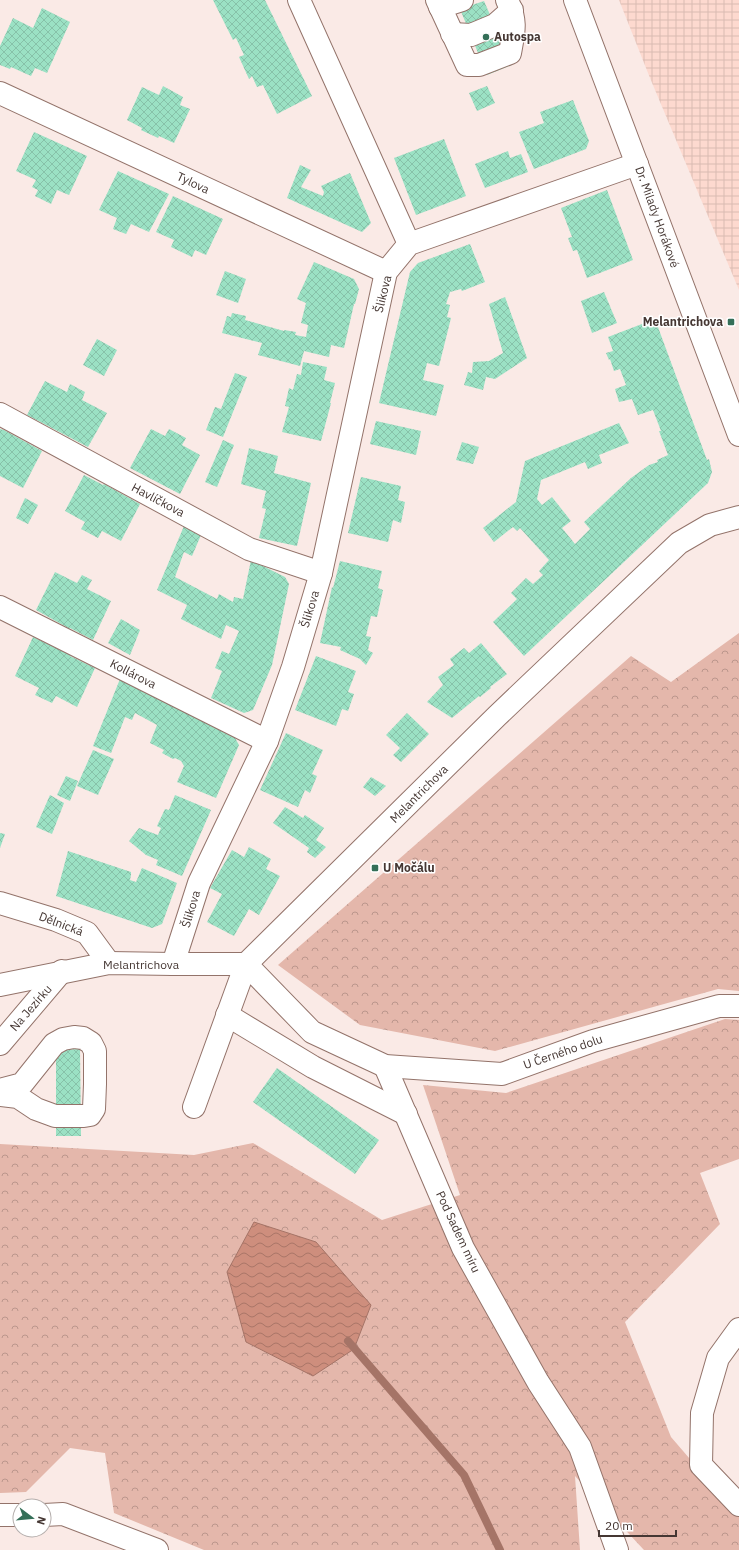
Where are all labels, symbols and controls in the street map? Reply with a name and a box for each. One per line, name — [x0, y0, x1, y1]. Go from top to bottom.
place label: Autospa — [494, 29, 541, 44]
marker: Autospa — [481, 32, 491, 42]
street label: Dr. Milady Horákové — [632, 164, 683, 270]
street label: Tylova — [174, 168, 213, 197]
street label: Šlikova — [371, 273, 395, 314]
place label: Melantrichova — [643, 314, 723, 329]
marker: Melantrichova — [726, 317, 736, 327]
street label: Havlíčkova — [129, 479, 188, 520]
street label: Šlikova — [297, 588, 322, 629]
street label: Kollárova — [108, 656, 159, 692]
street label: Melantrichova — [386, 761, 451, 826]
place label: U Močálu — [383, 860, 435, 875]
marker: U Močálu — [370, 863, 380, 873]
street label: Šlikova — [178, 888, 203, 929]
street label: Dělnická — [37, 908, 86, 939]
street label: Melantrichova — [103, 957, 180, 972]
street label: Na Jezírku — [6, 981, 55, 1034]
street label: U Černého dolu — [521, 1031, 604, 1072]
street label: Pod Sadem míru — [433, 1189, 484, 1275]
north arrow — [12, 1498, 52, 1538]
scale bar — [599, 1512, 676, 1538]
text: N — [34, 1515, 49, 1527]
text: 20 m — [605, 1518, 633, 1533]

